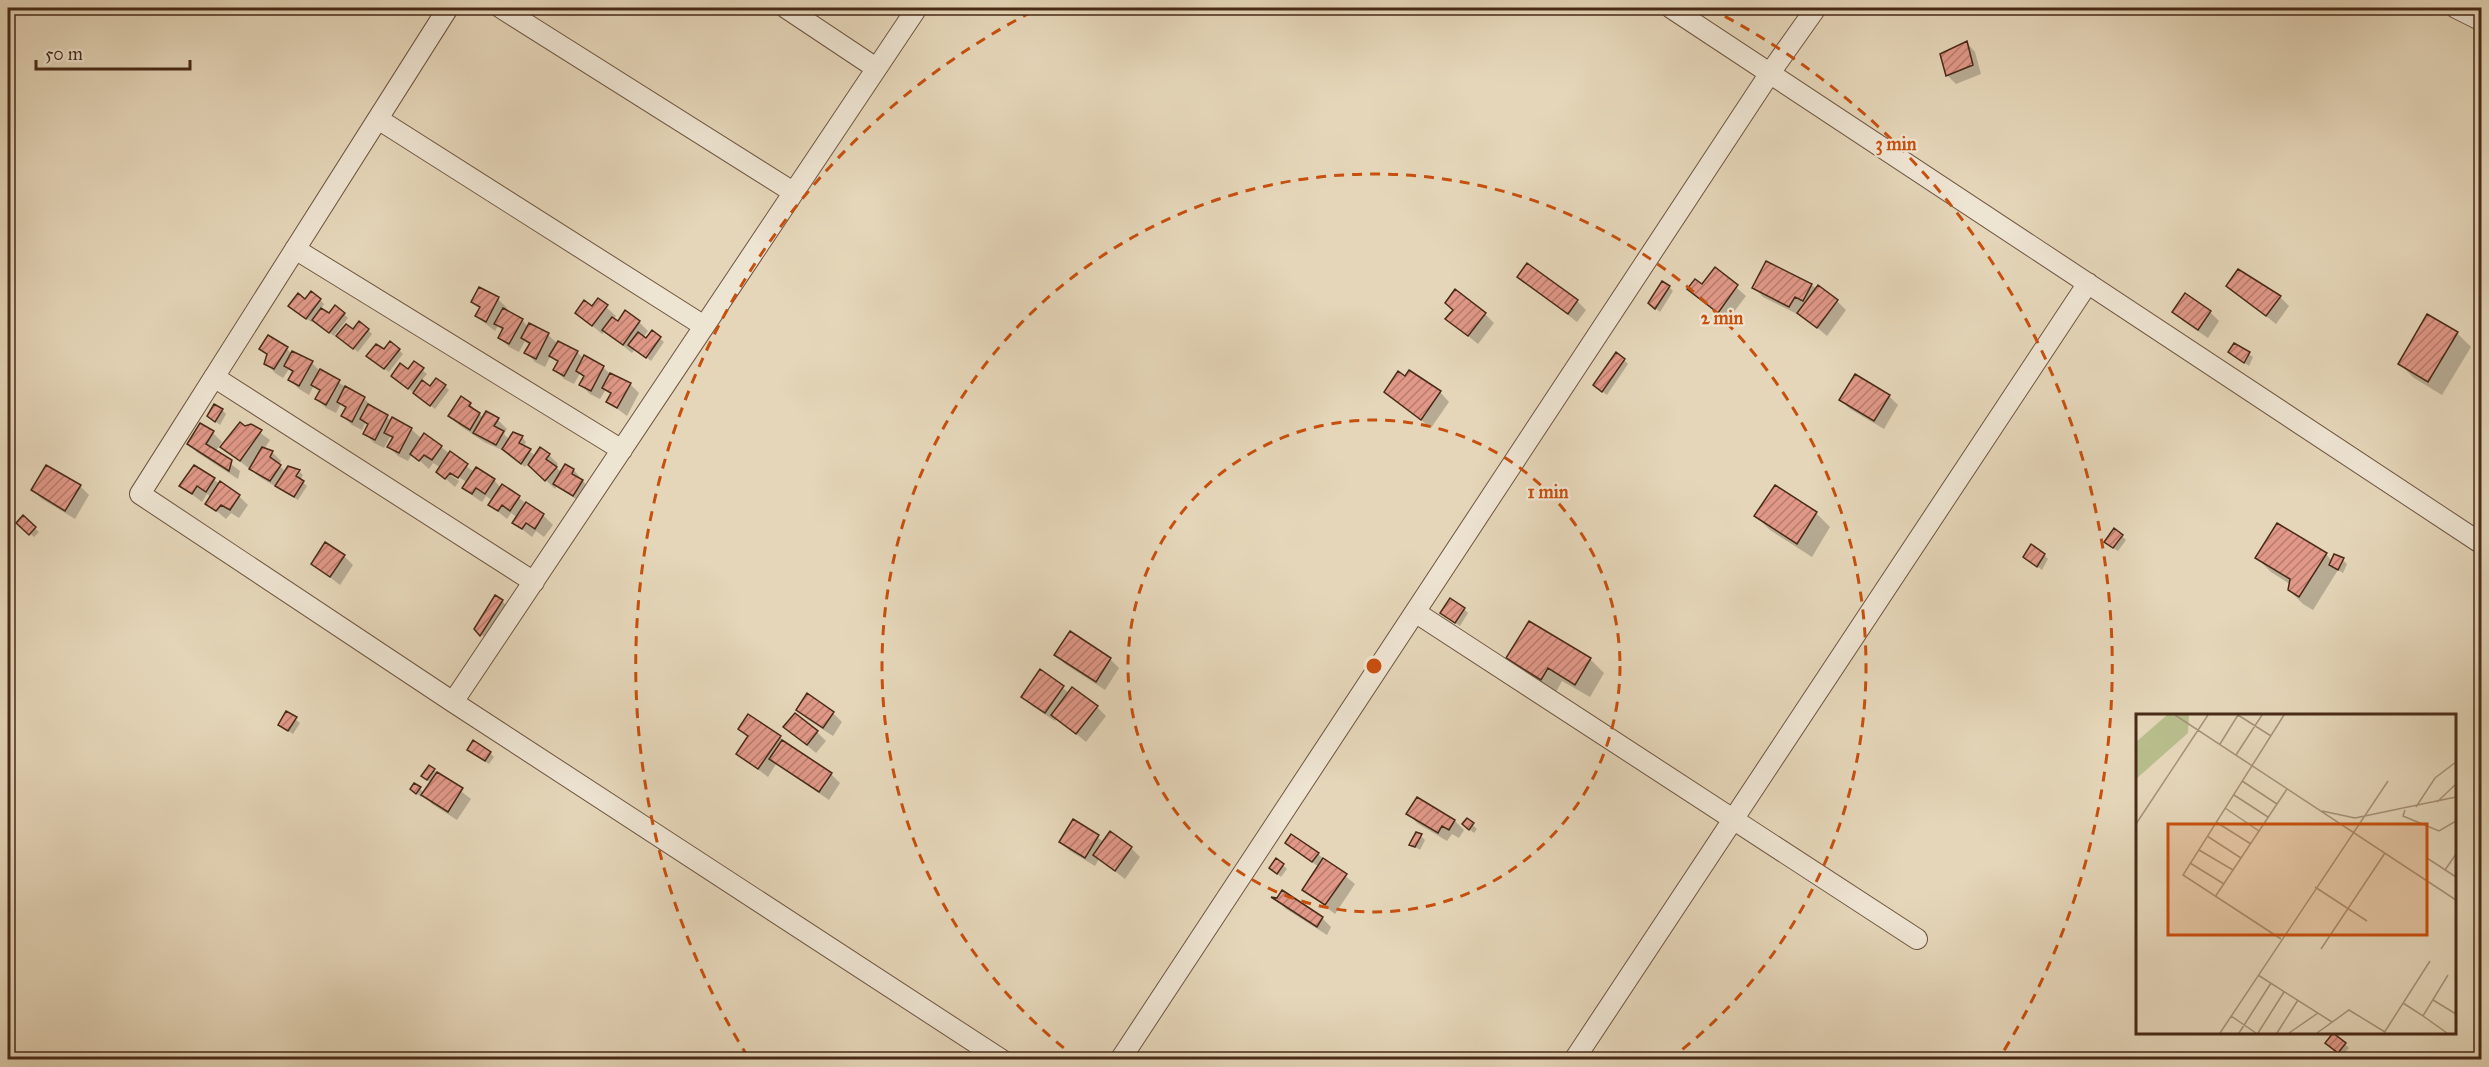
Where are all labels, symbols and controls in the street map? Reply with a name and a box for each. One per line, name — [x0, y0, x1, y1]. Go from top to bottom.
scale bar — [36, 33, 190, 71]
text: 50 m — [45, 43, 83, 65]
text: 3 min — [1876, 133, 1917, 156]
text: 2 min — [1701, 307, 1744, 329]
text: 1 min — [1528, 481, 1569, 503]
centre of rings — [1364, 656, 1384, 676]
inset map — [2136, 714, 2456, 1034]

